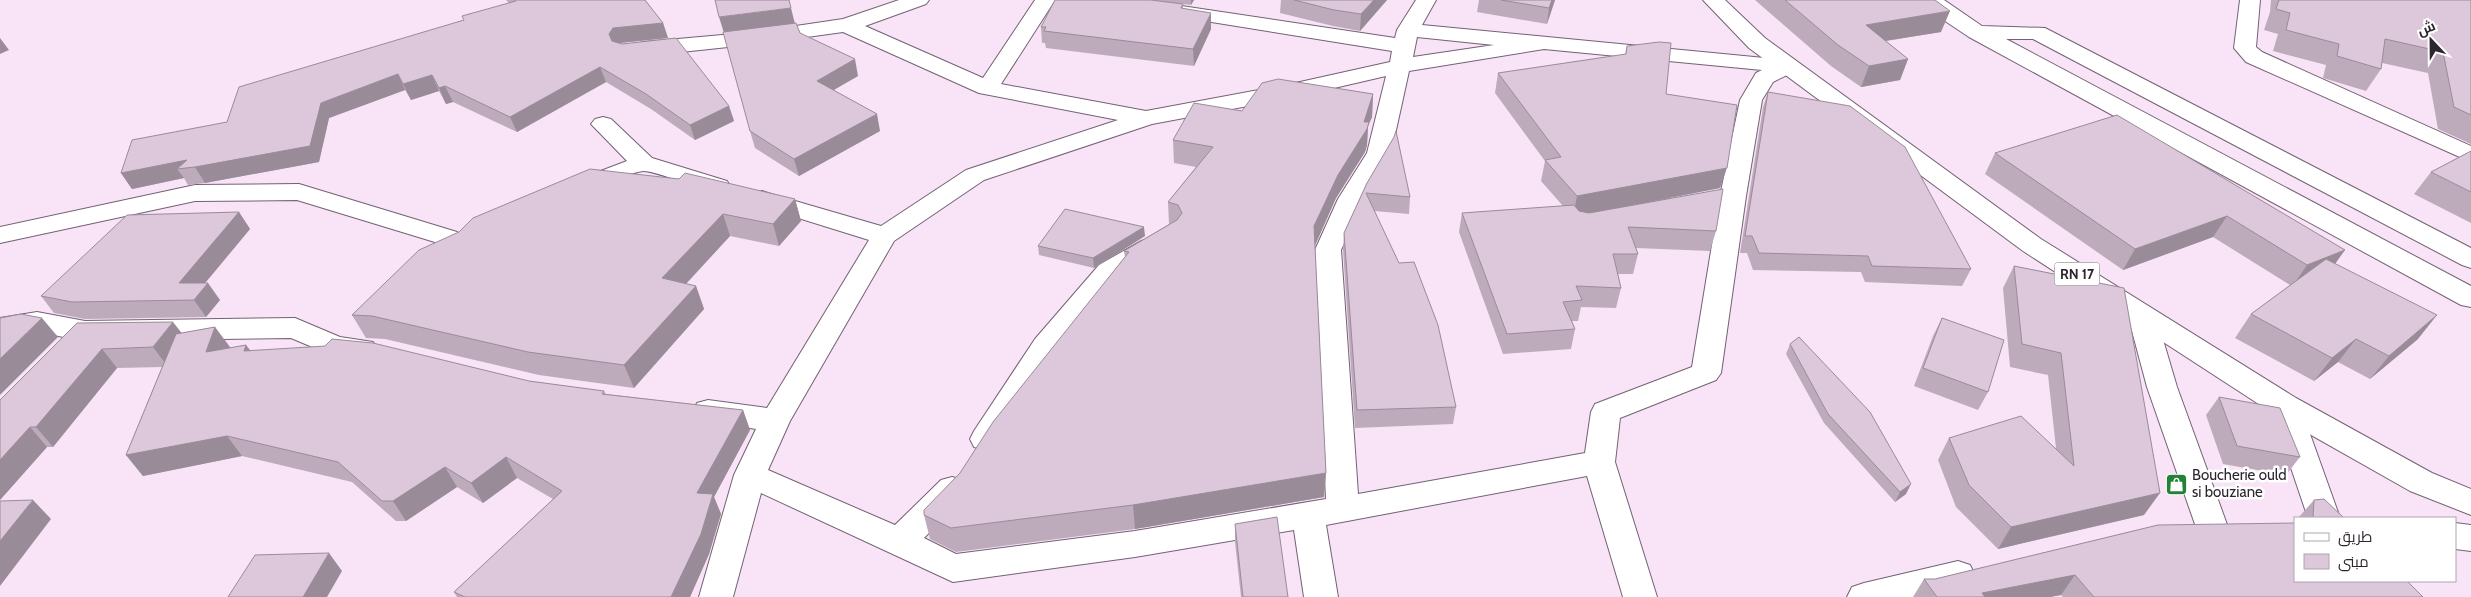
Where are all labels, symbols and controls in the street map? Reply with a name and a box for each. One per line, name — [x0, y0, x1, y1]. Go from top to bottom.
north arrow — [2406, 15, 2456, 65]
text: ش — [2414, 16, 2438, 40]
road number: RN 17 — [2054, 262, 2100, 286]
place label: Boucherie ould si bouziane — [2192, 466, 2287, 501]
shop icon: Boucherie ould si bouziane — [2164, 472, 2188, 496]
legend — [2294, 517, 2456, 582]
text: طريق — [2338, 528, 2372, 547]
text: مبنى — [2338, 553, 2369, 572]

